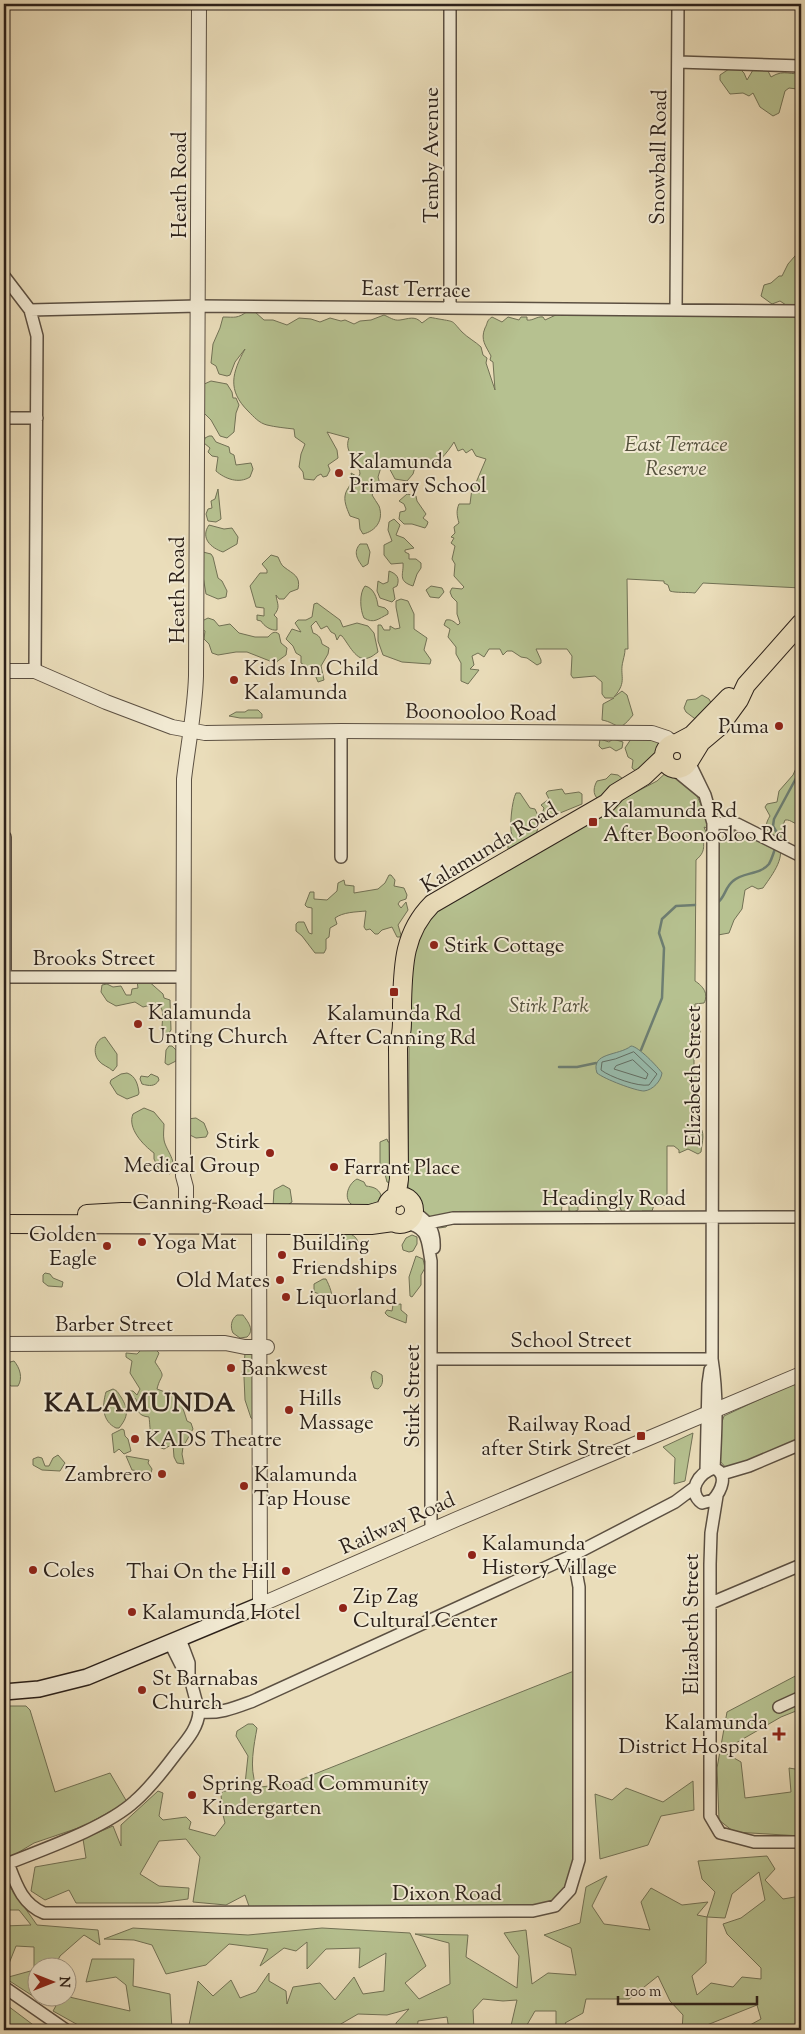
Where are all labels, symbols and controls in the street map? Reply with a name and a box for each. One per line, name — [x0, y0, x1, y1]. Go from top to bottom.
street label: Temby Avenue — [418, 87, 448, 223]
street label: Snowball Road — [644, 89, 676, 225]
street label: Heath Road — [166, 131, 196, 239]
street label: East Terrace — [361, 275, 471, 307]
park label: East Terrace Reserve — [624, 431, 728, 485]
place label: Kalamunda Primary School — [349, 448, 487, 502]
marker: Kalamunda Primary School — [333, 467, 345, 479]
street label: Heath Road — [164, 536, 194, 644]
place label: Kids Inn Child Kalamunda — [244, 655, 379, 709]
marker: Kids Inn Child Kalamunda — [228, 674, 240, 686]
street label: Boonooloo Road — [405, 698, 557, 730]
place label: Puma — [718, 713, 769, 743]
marker: Puma — [773, 720, 785, 732]
street label: Kalamunda Road — [416, 796, 564, 902]
place label: Kalamunda Rd After Boonooloo Rd — [603, 797, 787, 851]
marker: Kalamunda Rd After Boonooloo Rd — [587, 816, 599, 828]
place label: Stirk Cottage — [444, 932, 565, 962]
marker: Stirk Cottage — [428, 939, 440, 951]
street label: Brooks Street — [33, 945, 155, 975]
marker: Kalamunda Rd After Canning Rd — [388, 986, 400, 998]
park label: Stirk Park — [509, 992, 589, 1022]
place label: Kalamunda Unting Church — [148, 999, 288, 1053]
place label: Kalamunda Rd After Canning Rd — [312, 1000, 476, 1054]
street label: Elizabeth Street — [680, 1005, 710, 1147]
marker: Kalamunda Unting Church — [132, 1018, 144, 1030]
place label: Stirk Medical Group — [124, 1128, 261, 1182]
marker: Stirk Medical Group — [264, 1147, 276, 1159]
place label: Farrant Place — [344, 1154, 460, 1184]
marker: Farrant Place — [328, 1161, 340, 1173]
street label: Headingly Road — [542, 1185, 686, 1215]
street label: Canning Road — [132, 1189, 264, 1219]
place label: Golden Eagle — [29, 1221, 97, 1275]
place label: Yoga Mat — [152, 1229, 237, 1259]
place label: Building Friendships — [292, 1230, 397, 1284]
marker: Yoga Mat — [136, 1236, 148, 1248]
marker: Golden Eagle — [101, 1240, 113, 1252]
marker: Building Friendships — [276, 1249, 288, 1261]
place label: Old Mates — [176, 1267, 270, 1297]
marker: Old Mates — [274, 1274, 286, 1286]
place label: Liquorland — [296, 1284, 397, 1314]
marker: Liquorland — [280, 1291, 292, 1303]
street label: Barber Street — [55, 1311, 173, 1341]
street label: School Street — [510, 1327, 632, 1357]
street label: Stirk Street — [399, 1344, 429, 1448]
place label: Bankwest — [241, 1355, 328, 1385]
marker: Bankwest — [225, 1362, 237, 1374]
place label: Hills Massage — [299, 1385, 374, 1439]
district label: KALAMUNDA — [44, 1386, 236, 1423]
marker: Hills Massage — [283, 1404, 295, 1416]
place label: Railway Road after Stirk Street — [481, 1411, 631, 1465]
place label: KADS Theatre — [145, 1426, 282, 1456]
marker: Railway Road after Stirk Street — [635, 1430, 647, 1442]
marker: KADS Theatre — [129, 1433, 141, 1445]
place label: Zambrero — [65, 1461, 152, 1491]
place label: Kalamunda Tap House — [254, 1461, 358, 1515]
marker: Zambrero — [156, 1468, 168, 1480]
marker: Kalamunda Tap House — [238, 1480, 250, 1492]
street label: Railway Road — [335, 1486, 460, 1564]
place label: Kalamunda History Village — [482, 1530, 617, 1584]
marker: Kalamunda History Village — [466, 1549, 478, 1561]
street label: Elizabeth Street — [678, 1553, 708, 1695]
place label: Coles — [43, 1557, 94, 1587]
place label: Thai On the Hill — [126, 1558, 276, 1588]
marker: Coles — [27, 1564, 39, 1576]
marker: Thai On the Hill — [280, 1565, 292, 1577]
place label: Zip Zag Cultural Center — [353, 1583, 498, 1637]
place label: Kalamunda Hotel — [142, 1599, 301, 1629]
marker: Zip Zag Cultural Center — [337, 1602, 349, 1614]
marker: Kalamunda Hotel — [126, 1606, 138, 1618]
place label: St Barnabas Church — [152, 1665, 258, 1719]
marker: St Barnabas Church — [136, 1684, 148, 1696]
place label: Kalamunda District Hospital — [619, 1709, 768, 1763]
marker: Kalamunda District Hospital — [772, 1727, 786, 1741]
place label: Spring Road Community Kindergarten — [202, 1770, 430, 1824]
marker: Spring Road Community Kindergarten — [186, 1789, 198, 1801]
street label: Dixon Road — [392, 1880, 502, 1910]
north arrow — [28, 1956, 78, 2006]
scale bar — [618, 1974, 756, 2006]
text: N — [53, 1976, 73, 1988]
text: 100 m — [625, 1982, 662, 2003]

